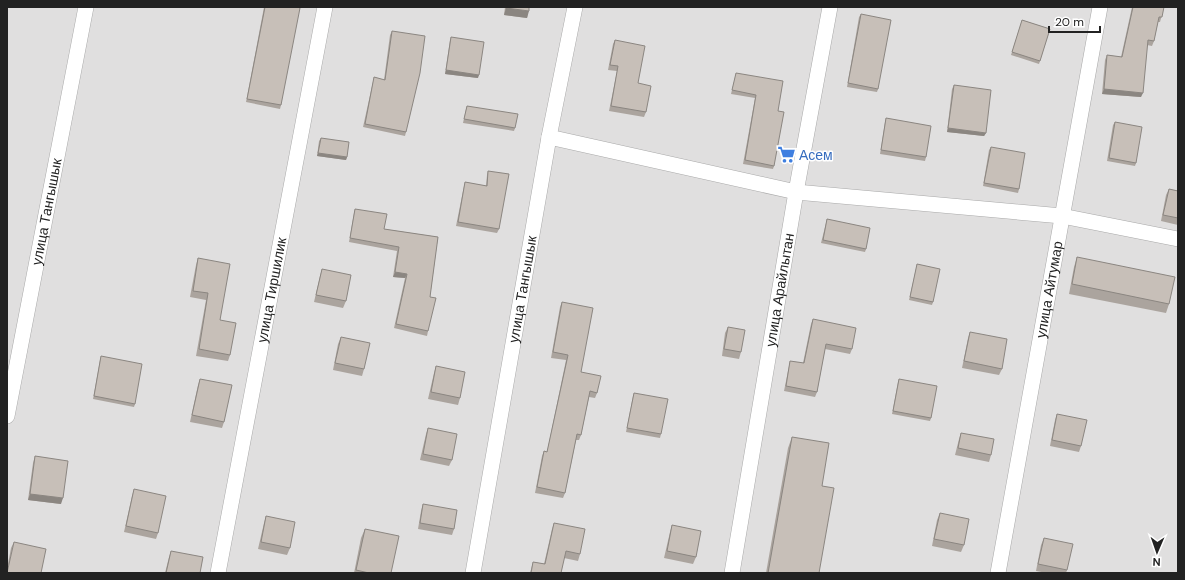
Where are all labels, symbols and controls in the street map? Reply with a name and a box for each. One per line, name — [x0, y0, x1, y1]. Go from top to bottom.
scale bar — [1049, 8, 1100, 34]
text: 20 m — [1055, 14, 1084, 30]
supermarket icon: Асем — [776, 145, 796, 165]
place label: Асем — [799, 146, 833, 164]
street label: улица Тангышык — [27, 156, 66, 267]
street label: улица Арайлытан — [761, 232, 798, 348]
street label: улица Тангышык — [504, 234, 541, 344]
street label: улица Тиршилик — [253, 235, 290, 344]
street label: улица Айтумар — [1032, 240, 1067, 339]
north arrow — [1137, 532, 1177, 572]
text: N — [1152, 555, 1161, 569]

